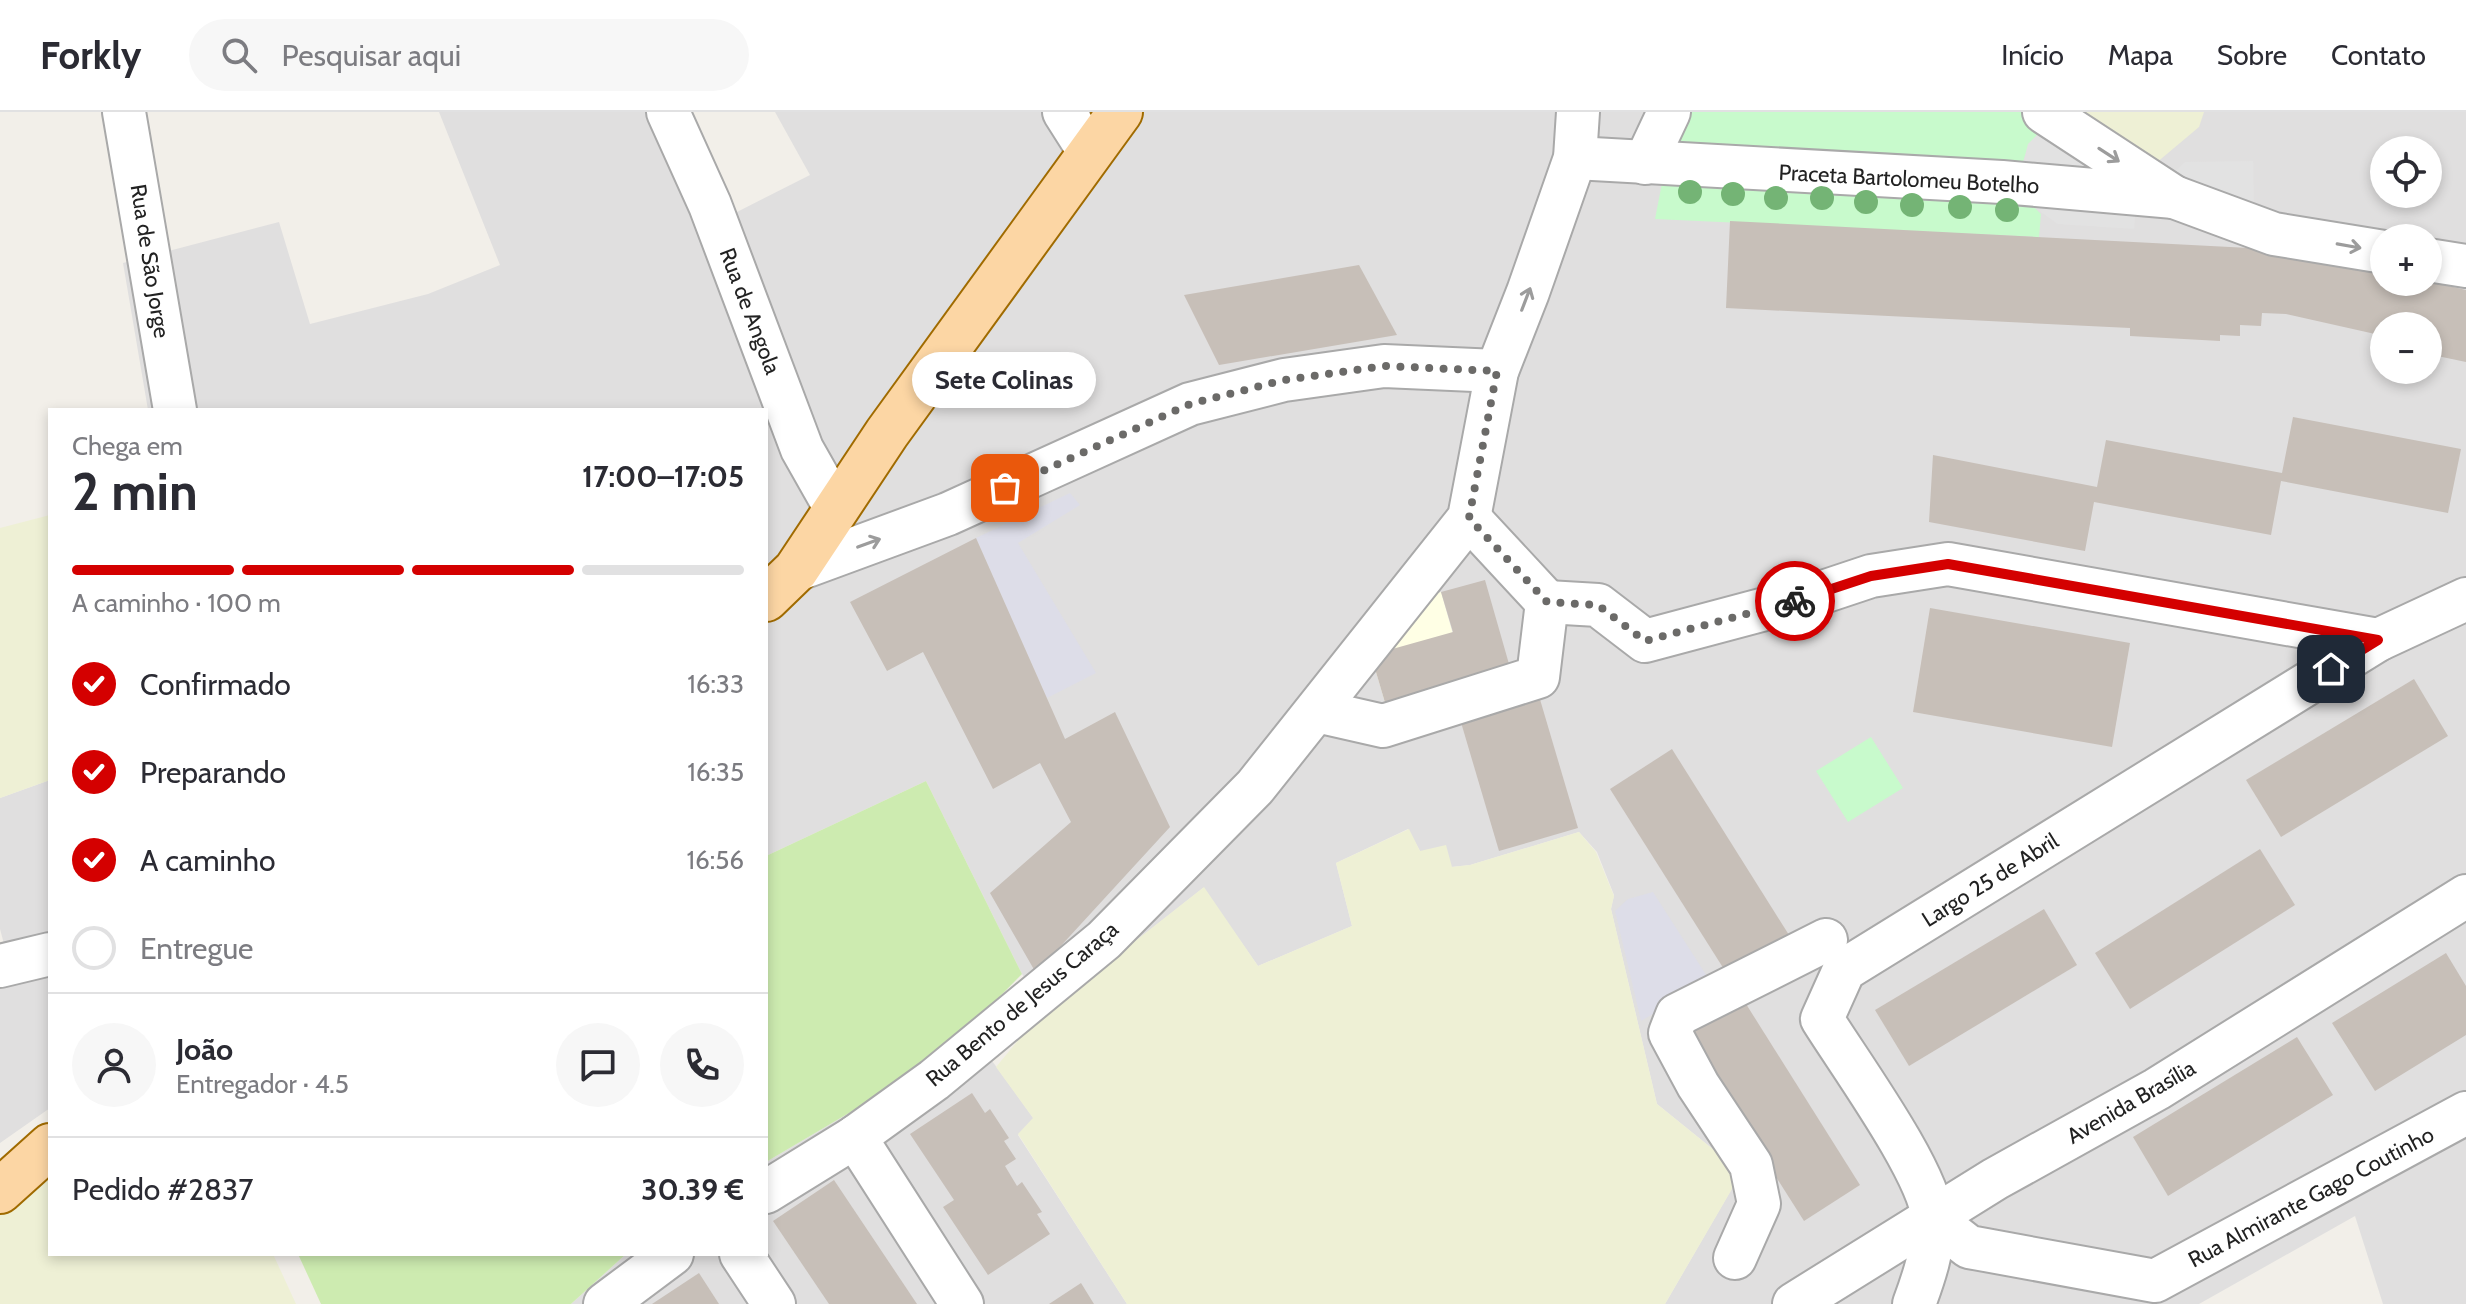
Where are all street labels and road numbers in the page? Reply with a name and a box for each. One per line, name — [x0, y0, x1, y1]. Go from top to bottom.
street label: Praceta Bartolomeu Botelho — [1778, 159, 2040, 199]
street label: Rua de São Jorge — [125, 182, 175, 340]
street label: Rua de Angola — [714, 244, 787, 378]
street label: Largo 25 de Abril — [1917, 827, 2064, 933]
street label: Rua Bento de Jesus Caraça — [920, 915, 1124, 1092]
street label: Avenida Brasília — [2062, 1054, 2200, 1150]
street label: Rua Almirante Gago Coutinho — [2184, 1121, 2438, 1273]

